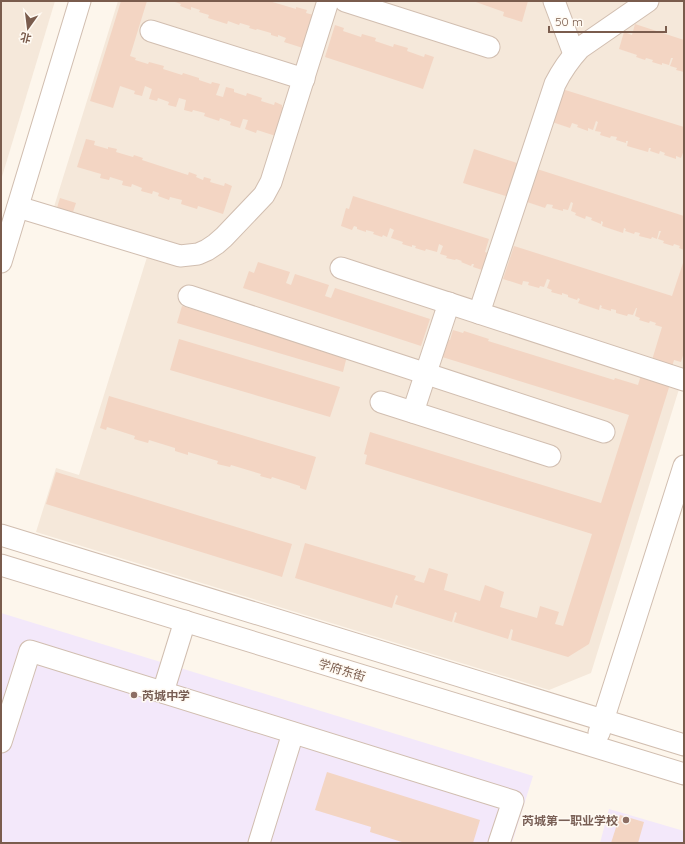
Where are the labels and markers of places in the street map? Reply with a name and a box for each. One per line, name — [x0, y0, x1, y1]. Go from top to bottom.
place label: 芮城中学 — [142, 688, 190, 703]
marker: 芮城中学 — [129, 690, 139, 700]
place label: 芮城第一职业学校 — [522, 813, 618, 828]
marker: 芮城第一职业学校 — [621, 815, 631, 825]

